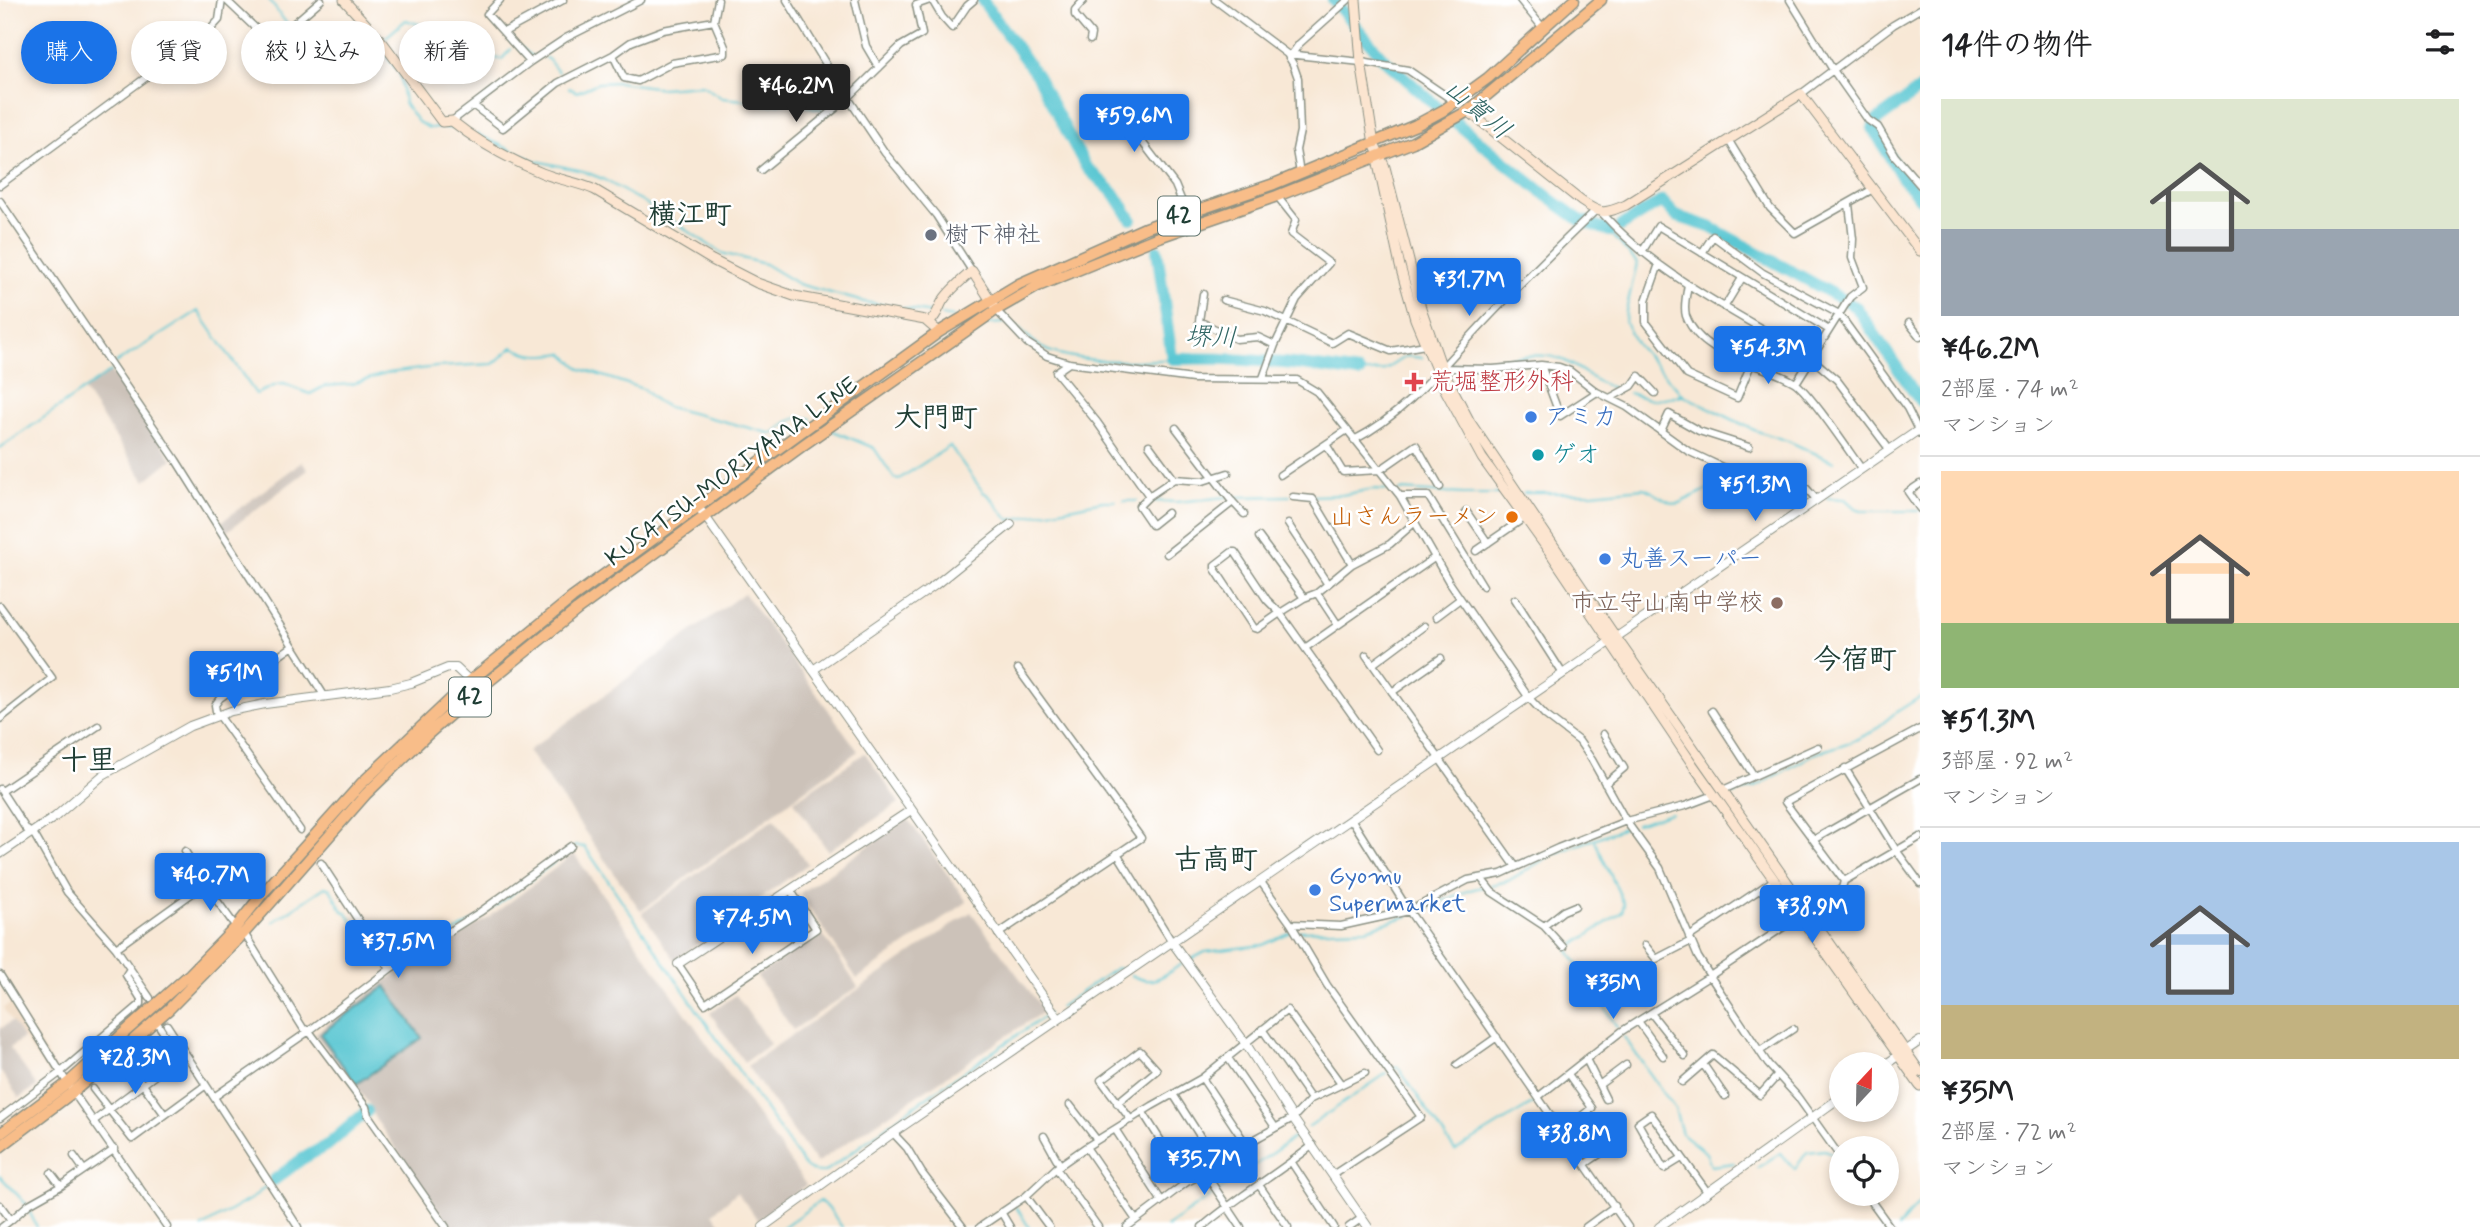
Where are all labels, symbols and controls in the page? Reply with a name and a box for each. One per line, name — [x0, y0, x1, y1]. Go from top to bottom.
chip: 購入 — [21, 21, 117, 84]
chip: 賃貸 — [131, 21, 227, 84]
chip: 絞り込み — [241, 21, 385, 84]
chip: 新着 — [399, 21, 495, 84]
icon: filters — [2421, 23, 2459, 61]
text: 14件の物件 — [1941, 26, 2093, 65]
pin: ¥46.2M — [739, 64, 853, 124]
text: ¥46.2M — [758, 72, 834, 102]
water label: 山賀川 — [1436, 72, 1518, 148]
pin: ¥59.6M — [1077, 94, 1191, 154]
text: ¥59.6M — [1095, 102, 1173, 132]
icon: home — [2137, 144, 2263, 270]
road number: 42 — [1158, 196, 1200, 236]
district label: 横江町 — [648, 197, 732, 234]
place label: 樹下神社 — [945, 220, 1041, 251]
marker: 樹下神社 — [923, 227, 939, 243]
pin: ¥31.7M — [1412, 258, 1526, 318]
text: ¥31.7M — [1433, 266, 1505, 296]
water label: 堺川 — [1184, 320, 1238, 356]
pin: ¥54.3M — [1711, 326, 1825, 386]
text: ¥46.2M — [1941, 330, 2040, 369]
text: ¥54.3M — [1730, 334, 1806, 364]
place label: 荒堀整形外科 — [1430, 367, 1574, 398]
street label: KUSATSU-MORIYAMA LINE — [600, 370, 865, 574]
marker: 荒堀整形外科 — [1404, 372, 1424, 392]
text: 2部屋 · 74 m² — [1941, 375, 2079, 405]
district label: 大門町 — [894, 400, 978, 437]
place label: アミカ — [1545, 402, 1617, 433]
marker: アミカ — [1523, 409, 1539, 425]
text: マンション — [1941, 411, 2055, 441]
place label: ゲオ — [1552, 440, 1600, 471]
marker: ゲオ — [1530, 447, 1546, 463]
pin: ¥51.3M — [1698, 463, 1812, 523]
text: ¥51.3M — [1719, 471, 1791, 501]
place label: 山さんラーメン — [1330, 502, 1498, 533]
marker: 山さんラーメン — [1504, 509, 1520, 525]
icon: home — [2137, 516, 2263, 642]
place label: 丸善スーパー — [1619, 544, 1762, 575]
marker: 丸善スーパー — [1597, 551, 1613, 567]
place label: 市立守山南中学校 — [1571, 588, 1763, 619]
marker: 市立守山南中学校 — [1769, 595, 1785, 611]
district label: 今宿町 — [1813, 642, 1897, 679]
pin: ¥51M — [193, 652, 275, 711]
text: ¥51M — [205, 659, 263, 689]
road number: 42 — [449, 678, 491, 716]
text: ¥51.3M — [1941, 702, 2035, 741]
district label: 十里 — [60, 743, 116, 780]
text: 3部屋 · 92 m² — [1941, 747, 2073, 777]
text: マンション — [1941, 783, 2055, 813]
district label: 古高町 — [1174, 842, 1258, 879]
pin: ¥40.7M — [153, 853, 267, 913]
text: ¥40.7M — [171, 861, 249, 891]
place label: Gyomu Supermarket — [1329, 861, 1466, 920]
marker: Gyomu Supermarket — [1307, 882, 1323, 898]
pin: ¥38.9M — [1755, 886, 1869, 945]
icon: home — [2137, 887, 2263, 1013]
text: ¥38.9M — [1776, 893, 1848, 923]
pin: ¥74.5M — [695, 897, 809, 956]
text: ¥74.5M — [712, 904, 792, 934]
pin: ¥37.5M — [341, 920, 455, 980]
text: ¥37.5M — [361, 928, 435, 958]
pin: ¥35M — [1572, 962, 1654, 1021]
text: ¥35M — [1585, 969, 1641, 999]
pin: ¥28.3M — [78, 1036, 192, 1096]
text: ¥28.3M — [99, 1044, 171, 1074]
north arrow — [1829, 1052, 1899, 1122]
map controls — [1829, 1052, 1899, 1206]
text: ¥35M — [1941, 1073, 2014, 1112]
pin: ¥38.8M — [1517, 1112, 1631, 1172]
text: 2部屋 · 72 m² — [1941, 1118, 2077, 1148]
text: ¥38.8M — [1537, 1120, 1611, 1150]
button: locate — [1829, 1136, 1899, 1206]
pin: ¥35.7M — [1147, 1138, 1261, 1197]
text: ¥35.7M — [1167, 1145, 1241, 1175]
text: マンション — [1941, 1154, 2055, 1184]

